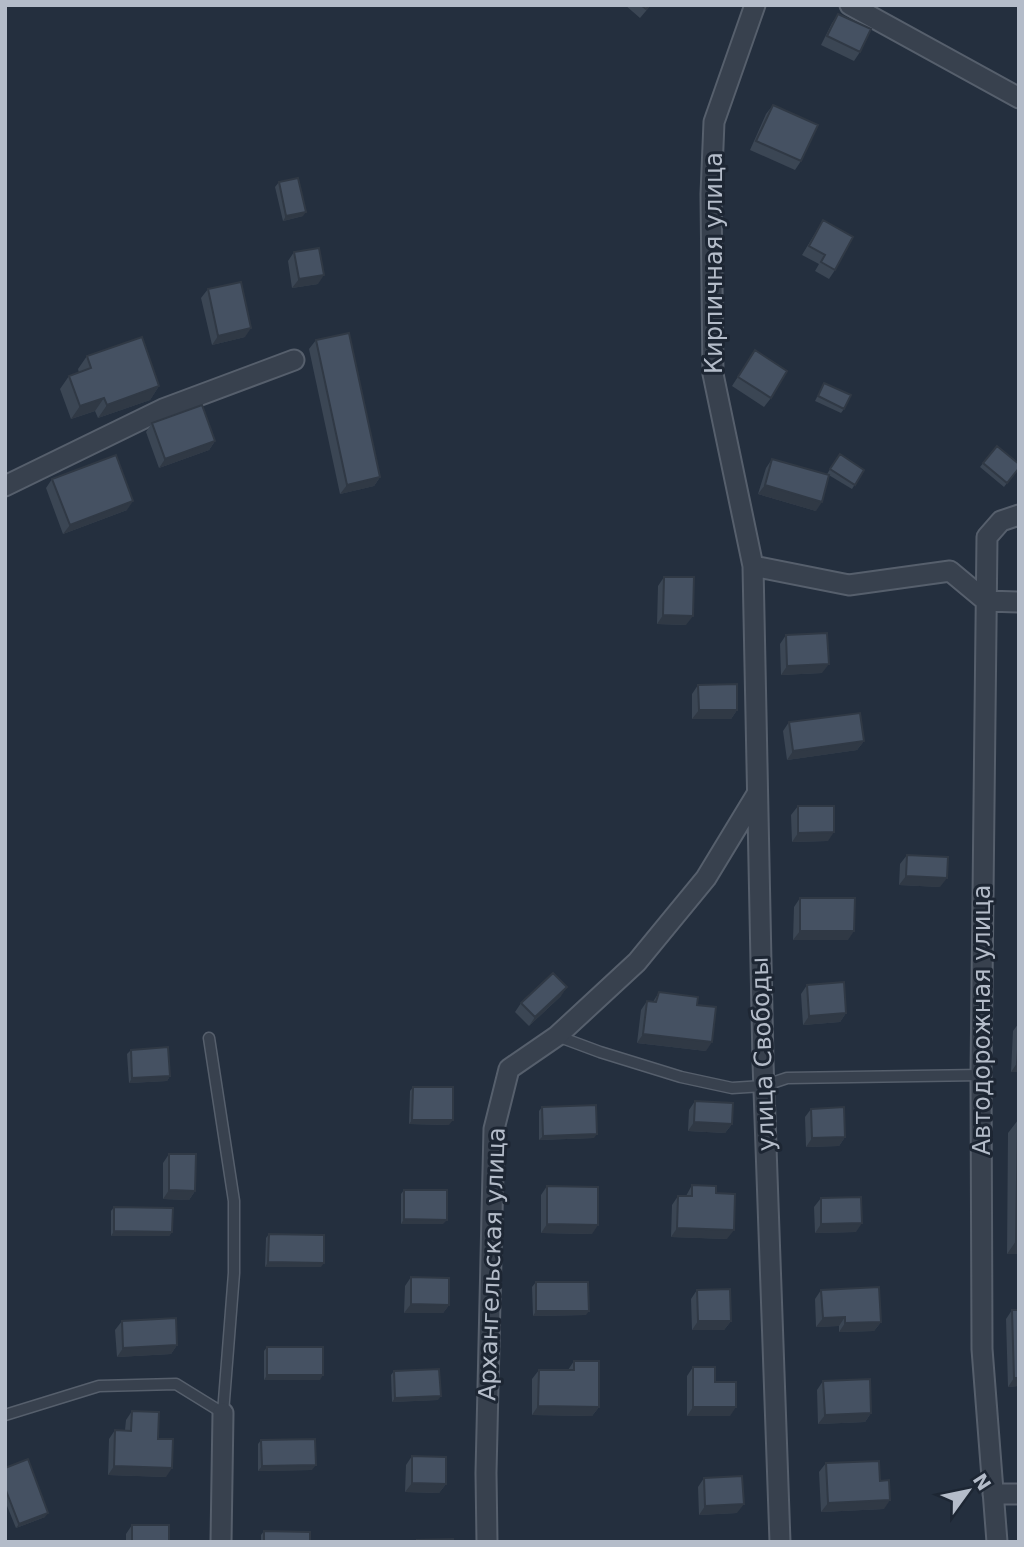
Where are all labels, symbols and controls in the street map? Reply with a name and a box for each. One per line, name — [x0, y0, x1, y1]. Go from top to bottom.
street label: Кирпичная улица — [700, 152, 728, 374]
street label: Автодорожная улица — [968, 885, 996, 1155]
street label: улица Свободы — [746, 956, 780, 1152]
street label: Архангельская улица — [473, 1127, 511, 1401]
north arrow — [933, 1456, 1003, 1526]
text: N — [969, 1469, 996, 1494]

